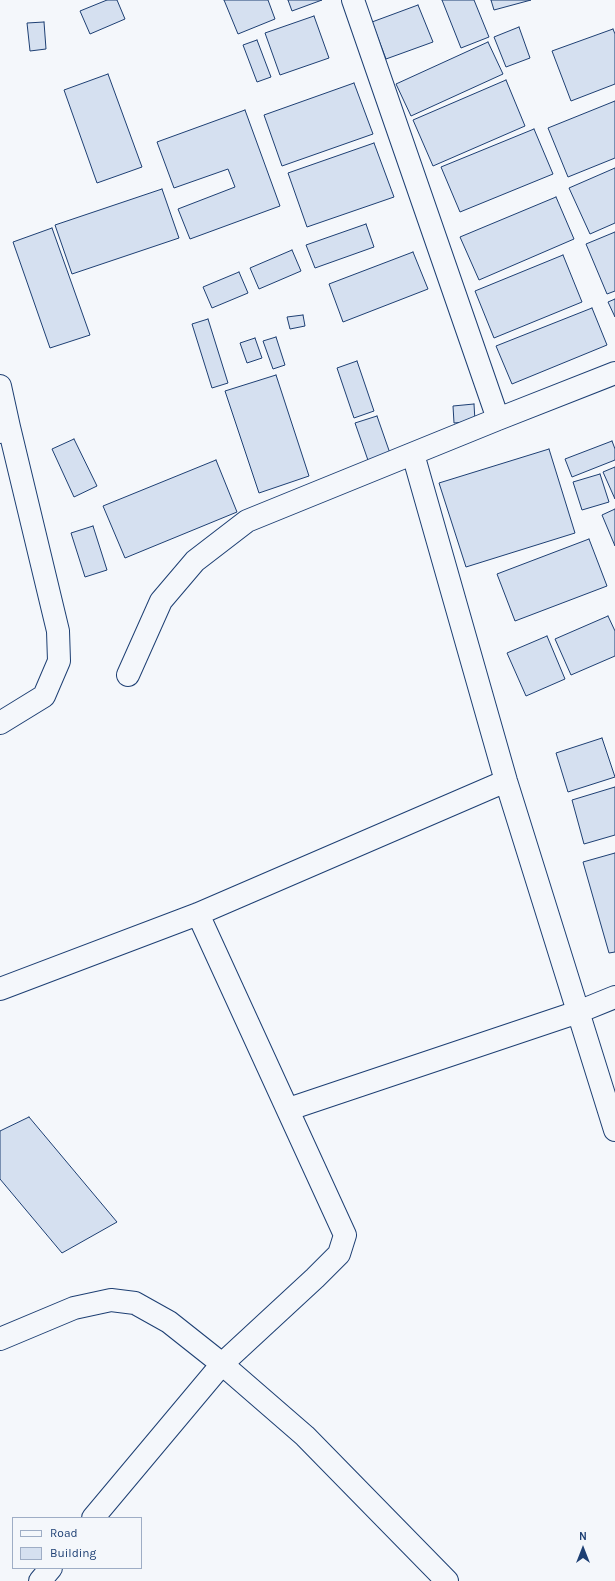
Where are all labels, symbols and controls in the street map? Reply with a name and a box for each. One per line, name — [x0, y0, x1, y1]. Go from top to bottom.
legend — [12, 1517, 142, 1569]
text: Road — [50, 1526, 78, 1540]
north arrow — [563, 1529, 603, 1569]
text: N — [579, 1530, 587, 1543]
text: Building — [50, 1546, 96, 1560]

